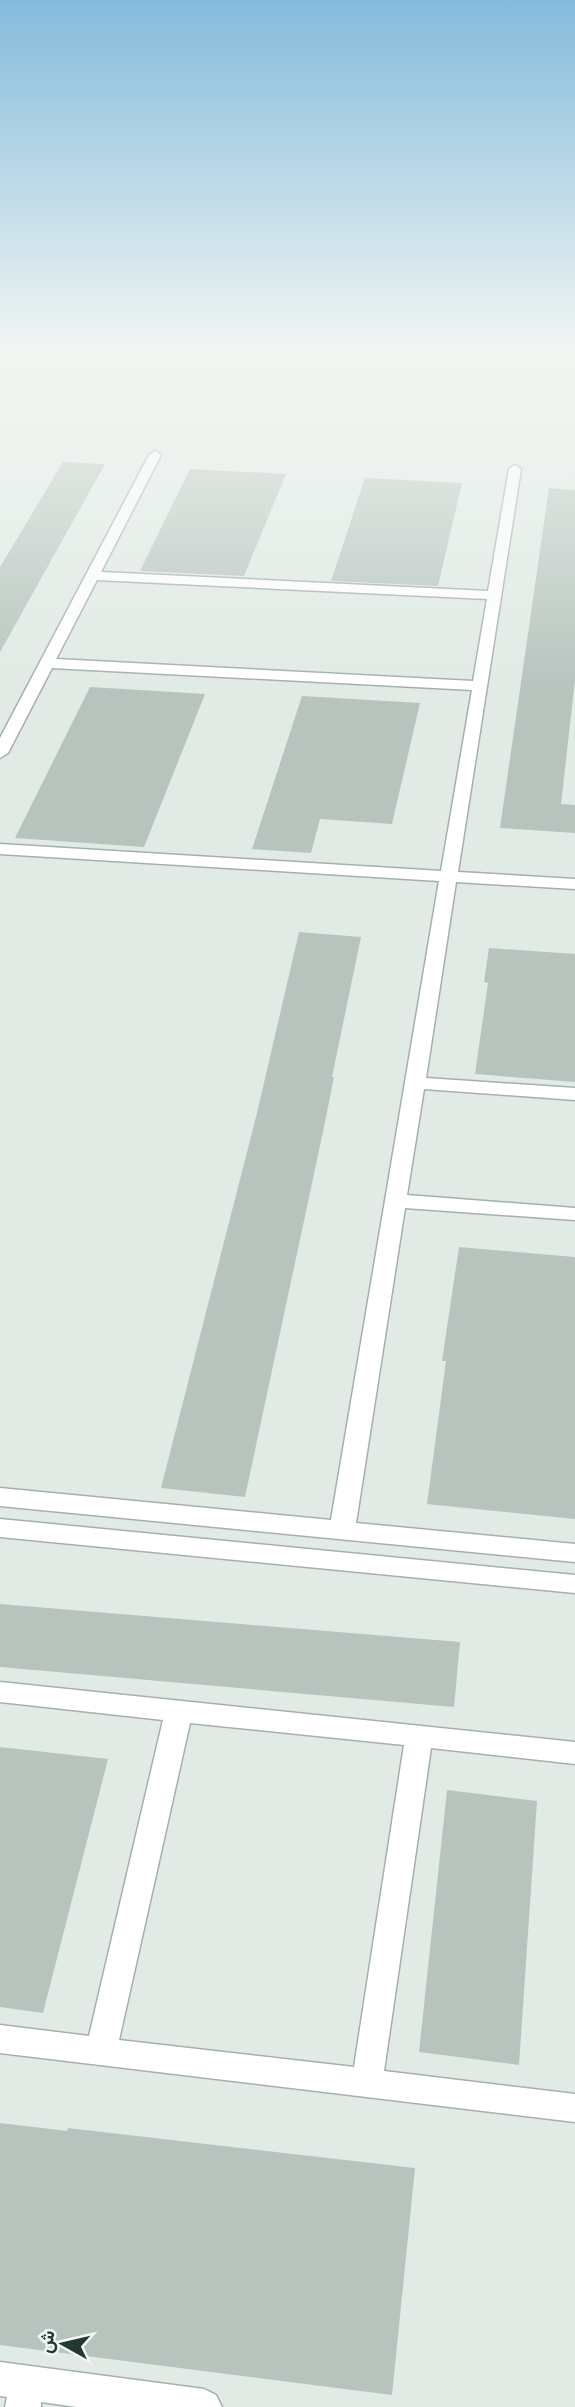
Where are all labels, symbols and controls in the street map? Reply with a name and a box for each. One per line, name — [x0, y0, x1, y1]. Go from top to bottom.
north arrow — [28, 2309, 98, 2379]
text: ش — [34, 2329, 61, 2355]

